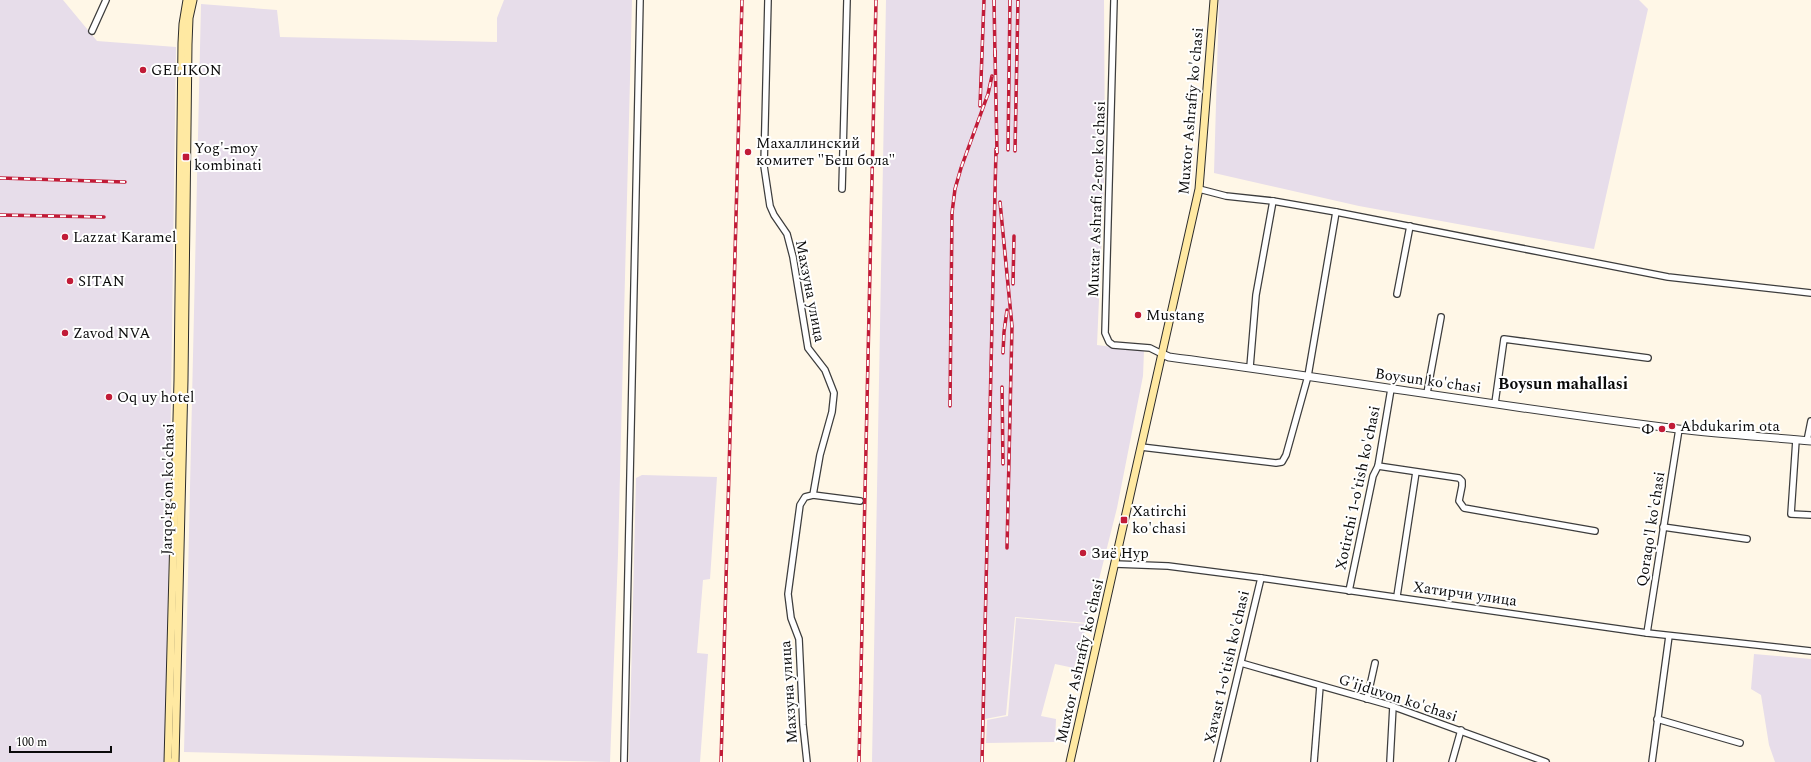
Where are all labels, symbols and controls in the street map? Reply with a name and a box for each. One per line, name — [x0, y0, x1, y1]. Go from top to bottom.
street label: Muxtor Ashrafiy ko'chasi — [1172, 26, 1210, 196]
place label: GELIKON — [151, 59, 222, 82]
marker: GELIKON — [138, 65, 148, 75]
street label: Muxtar Ashrafi 2-tor ko'chasi — [1082, 101, 1112, 297]
place label: Махаллинский комитет "Беш бола" — [756, 132, 895, 172]
place label: Yog'-moy kombinati — [194, 137, 262, 177]
marker: Махаллинский комитет "Беш бола" — [743, 147, 753, 157]
marker: Yog'-moy kombinati — [181, 152, 191, 162]
place label: Lazzat Karamel — [73, 226, 176, 249]
marker: Lazzat Karamel — [60, 232, 70, 242]
street label: Махзуна улица — [789, 238, 831, 345]
place label: SITAN — [78, 270, 125, 293]
marker: SITAN — [65, 276, 75, 286]
place label: Mustang — [1146, 304, 1205, 327]
marker: Mustang — [1133, 310, 1143, 320]
place label: Zavod NVA — [73, 322, 151, 345]
marker: Zavod NVA — [60, 328, 70, 338]
street label: Boysun ko'chasi — [1373, 362, 1483, 400]
district label: Boysun mahallasi — [1498, 372, 1628, 396]
place label: Oq uy hotel — [117, 386, 194, 409]
marker: Oq uy hotel — [104, 392, 114, 402]
street label: Xotirchi 1-o'tish ko'chasi — [1329, 404, 1387, 572]
place label: Abdukarim ota — [1680, 415, 1780, 438]
place label: Ф — [1641, 418, 1654, 441]
marker: Abdukarim ota — [1667, 421, 1677, 431]
street label: Jarqo'rg'on ko'chasi — [155, 423, 181, 555]
marker: Ф — [1657, 424, 1667, 434]
street label: Qoraqo'l ko'chasi — [1631, 470, 1671, 588]
place label: Xatirchi ko'chasi — [1132, 500, 1187, 540]
marker: Xatirchi ko'chasi — [1119, 515, 1129, 525]
place label: Зиё Нур — [1091, 542, 1149, 565]
marker: Зиё Нур — [1078, 548, 1088, 558]
street label: Хатирчи улица — [1412, 575, 1519, 613]
street label: Muxtor Ashrafiy ko'chasi — [1050, 577, 1110, 745]
street label: Xavast 1-o'tish ko'chasi — [1198, 588, 1256, 746]
street label: Махзуна улица — [774, 639, 804, 744]
street label: G'ijduvon ko'chasi — [1336, 668, 1460, 728]
scale bar — [10, 728, 111, 754]
text: 100 m — [16, 733, 47, 752]

